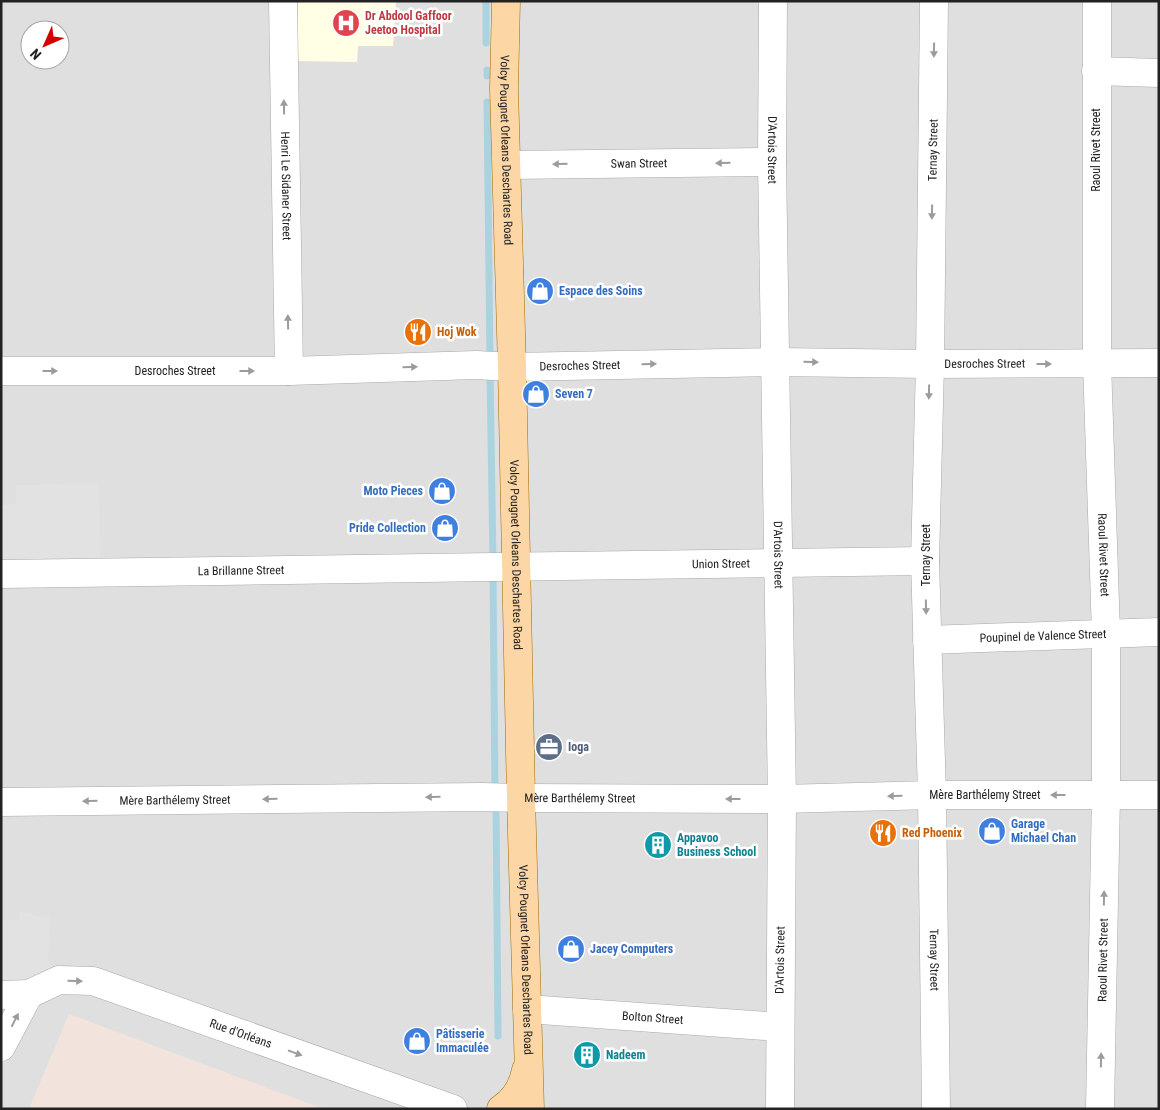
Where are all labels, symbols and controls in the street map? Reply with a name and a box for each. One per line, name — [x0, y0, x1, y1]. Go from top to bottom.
hospital icon: Dr Abdool Gaffoor Jeetoo Hospital — [331, 8, 361, 38]
place label: Dr Abdool Gaffoor Jeetoo Hospital — [365, 9, 452, 37]
north arrow — [20, 20, 70, 70]
one-way arrow — [930, 42, 938, 58]
text: N — [27, 46, 44, 63]
street label: Volcy Pougnet Orleans Deschartes Road — [497, 55, 515, 245]
one-way arrow — [280, 99, 288, 115]
street label: Raoul Rivet Street — [1089, 108, 1103, 192]
street label: D'Artois Street — [765, 116, 779, 184]
street label: Ternay Street — [925, 118, 941, 181]
street label: Henri Le Sidaner Street — [278, 131, 294, 241]
street label: Swan Street — [611, 156, 668, 171]
one-way arrow — [715, 159, 731, 167]
one-way arrow — [552, 160, 568, 168]
one-way arrow — [928, 205, 936, 221]
shop icon: Espace des Soins — [525, 276, 555, 306]
place label: Espace des Soins — [559, 284, 643, 298]
one-way arrow — [284, 314, 292, 330]
restaurant icon: Hoj Wok — [403, 317, 433, 347]
place label: Hoj Wok — [437, 325, 477, 339]
street label: Desroches Street — [944, 357, 1026, 371]
street label: Desroches Street — [539, 358, 621, 373]
one-way arrow — [803, 358, 819, 366]
one-way arrow — [641, 360, 657, 368]
one-way arrow — [1036, 360, 1052, 368]
one-way arrow — [402, 362, 418, 370]
street label: Desroches Street — [135, 364, 216, 378]
one-way arrow — [42, 367, 58, 375]
one-way arrow — [240, 367, 256, 375]
shop icon: Seven 7 — [521, 379, 551, 409]
one-way arrow — [925, 385, 933, 401]
place label: Seven 7 — [555, 387, 593, 401]
street label: Volcy Pougnet Orleans Deschartes Road — [507, 460, 525, 650]
shop icon: Moto Pieces — [427, 476, 457, 506]
place label: Moto Pieces — [363, 484, 424, 498]
shop icon: Pride Collection — [430, 513, 460, 543]
street label: Raoul Rivet Street — [1095, 513, 1112, 597]
place label: Pride Collection — [349, 521, 426, 535]
street label: D'Artois Street — [771, 521, 786, 589]
street label: Ternay Street — [919, 523, 933, 586]
street label: Union Street — [692, 556, 751, 571]
street label: La Brillanne Street — [198, 563, 285, 578]
one-way arrow — [922, 600, 930, 616]
street label: Poupinel de Valence Street — [979, 627, 1107, 645]
office icon: Ioga — [534, 732, 564, 762]
place label: Ioga — [568, 740, 589, 754]
street label: Mère Barthélemy Street — [929, 788, 1041, 802]
street label: Mère Barthélemy Street — [524, 791, 636, 805]
one-way arrow — [1049, 791, 1065, 799]
one-way arrow — [887, 792, 903, 800]
street label: Mère Barthélemy Street — [119, 793, 231, 808]
one-way arrow — [425, 793, 441, 801]
one-way arrow — [262, 795, 278, 803]
one-way arrow — [724, 795, 740, 803]
one-way arrow — [82, 797, 98, 805]
shop icon: Garage Michael Chan — [977, 816, 1007, 846]
place label: Garage Michael Chan — [1011, 817, 1076, 845]
restaurant icon: Red Phoenix — [868, 818, 898, 848]
place label: Red Phoenix — [902, 826, 962, 840]
building icon: Appavoo Business School — [643, 830, 673, 860]
place label: Appavoo Business School — [677, 831, 756, 859]
street label: Volcy Pougnet Orleans Deschartes Road — [516, 864, 535, 1055]
one-way arrow — [1100, 889, 1108, 905]
street label: Raoul Rivet Street — [1095, 918, 1111, 1002]
street label: D'Artois Street — [772, 926, 788, 994]
street label: Ternay Street — [927, 929, 942, 992]
shop icon: Jacey Computers — [556, 934, 586, 964]
place label: Jacey Computers — [590, 942, 674, 956]
one-way arrow — [67, 977, 83, 985]
street label: Bolton Street — [621, 1009, 684, 1027]
one-way arrow — [11, 1013, 19, 1028]
street label: Rue d'Orléans — [208, 1016, 274, 1051]
shop icon: Pâtisserie Immaculée — [402, 1026, 432, 1056]
place label: Pâtisserie Immaculée — [436, 1027, 489, 1055]
building icon: Nadeem — [572, 1040, 602, 1070]
place label: Nadeem — [606, 1048, 645, 1062]
one-way arrow — [288, 1049, 303, 1057]
one-way arrow — [1097, 1052, 1105, 1068]

